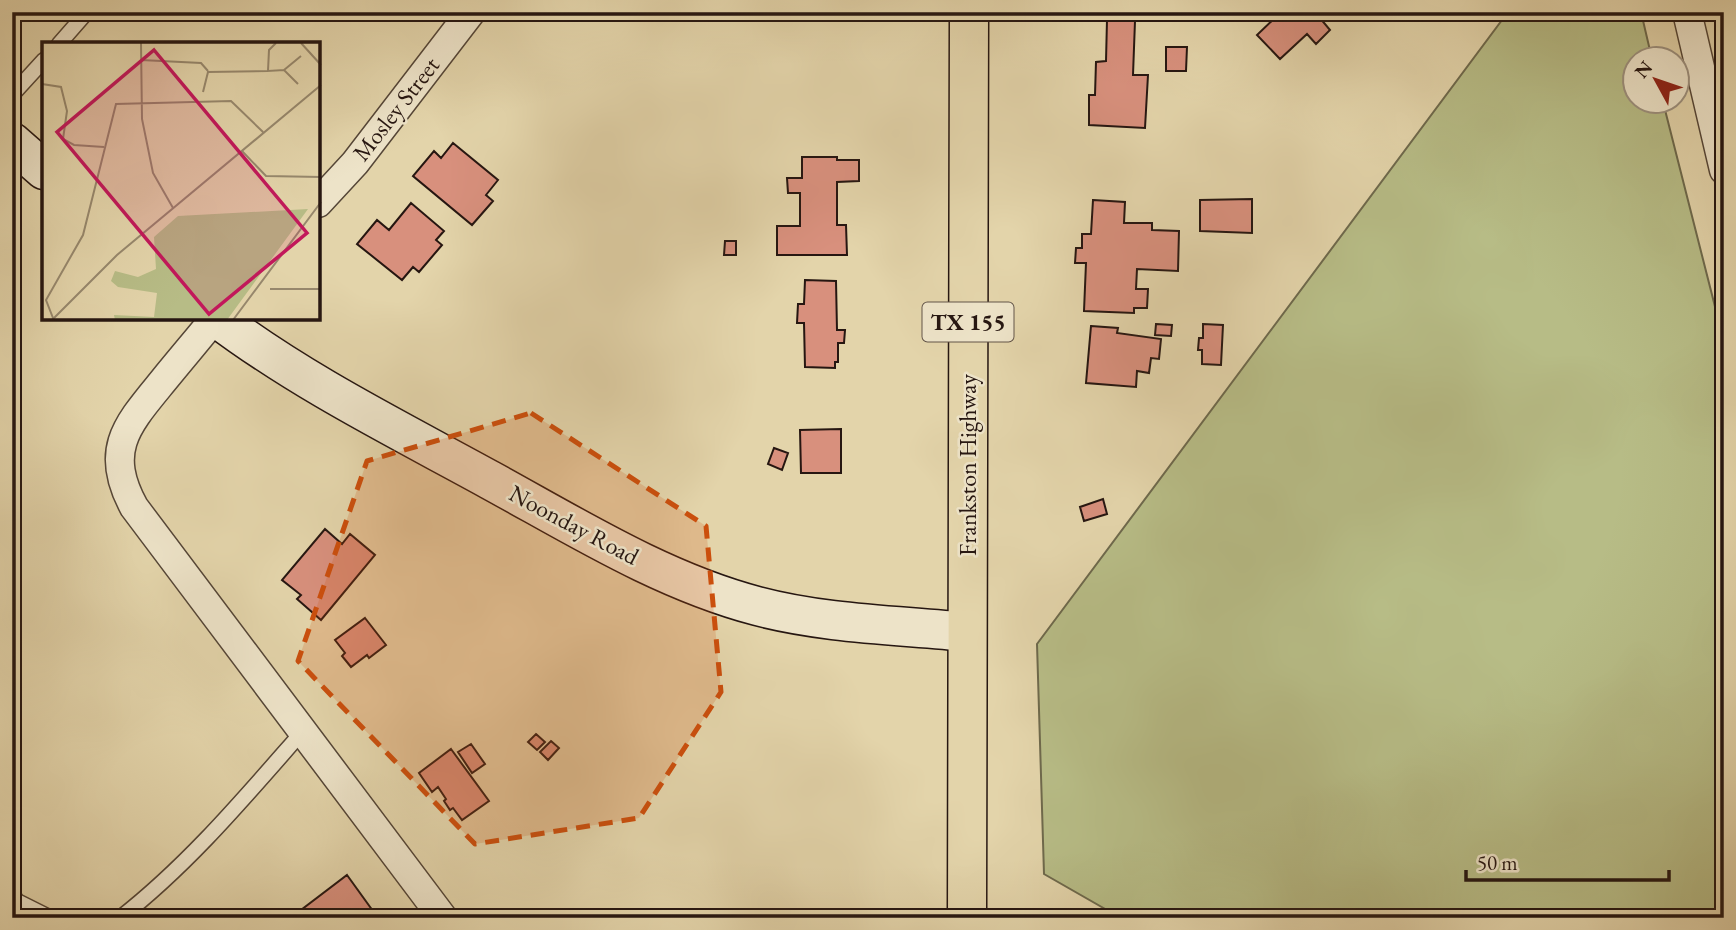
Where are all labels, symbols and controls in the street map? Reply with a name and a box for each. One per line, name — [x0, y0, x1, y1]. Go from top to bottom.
inset map — [42, 42, 320, 320]
north arrow — [1620, 46, 1690, 116]
street label: Mosley Street — [345, 50, 446, 167]
text: N — [1629, 55, 1658, 83]
road number: TX 155 — [922, 302, 1014, 342]
street label: Frankston Highway — [952, 374, 983, 556]
street label: Noonday Road — [504, 477, 645, 572]
scale bar — [1466, 839, 1670, 883]
text: 50 m — [1477, 849, 1518, 876]

